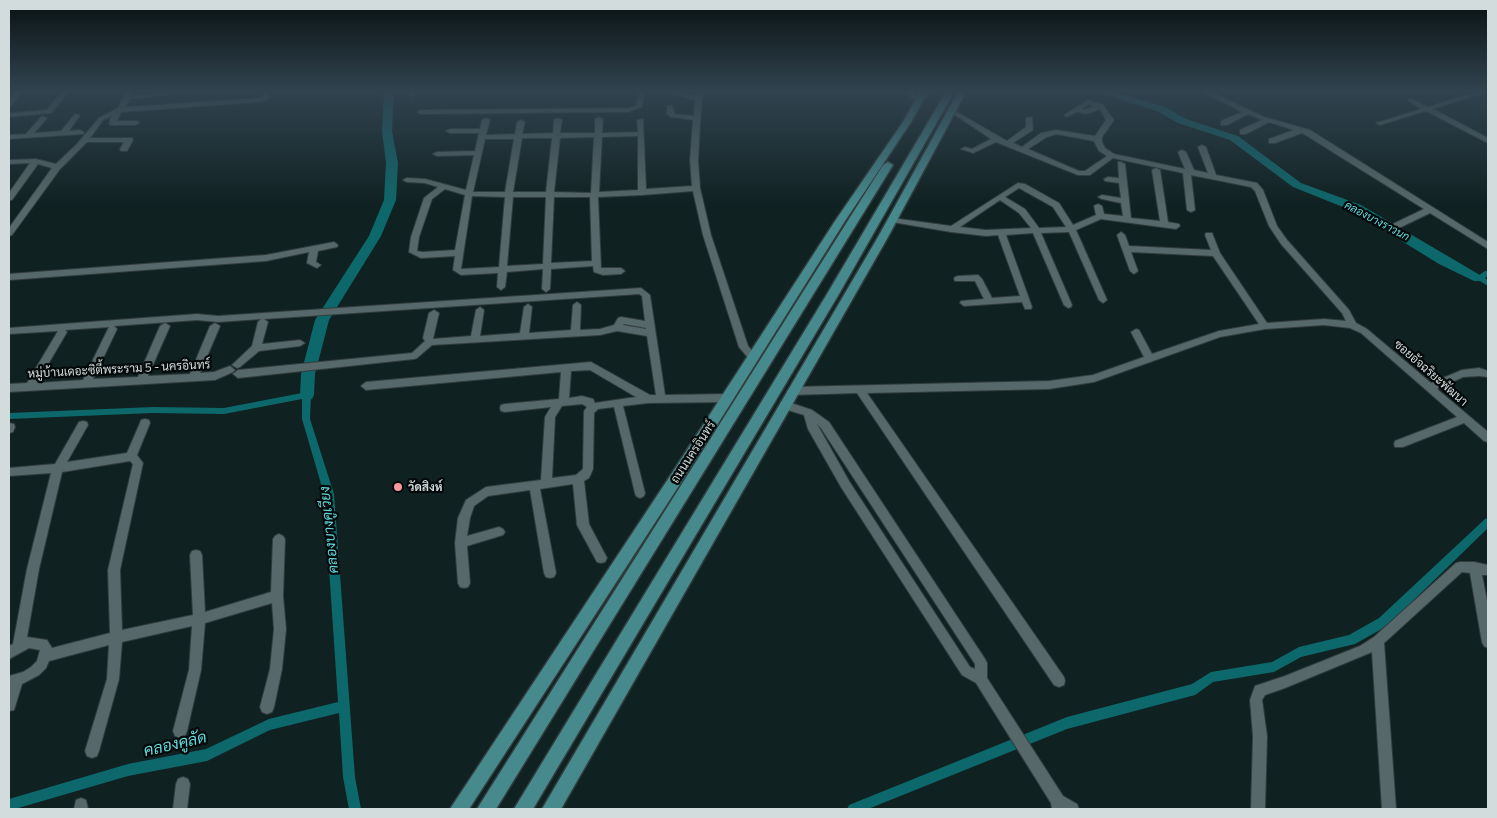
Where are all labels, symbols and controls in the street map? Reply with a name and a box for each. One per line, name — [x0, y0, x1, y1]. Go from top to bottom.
water label: คลองบางราวนก — [1342, 198, 1412, 244]
street label: ซอยอัจฉริยะพัฒนา — [1391, 337, 1471, 409]
street label: หมู่บ้านเดอะซิตี้พระราม 5 - นครอินทร์ — [27, 357, 211, 381]
street label: ถนนนครอินทร์ — [668, 418, 718, 486]
place label: วัดสิงห์ — [408, 480, 443, 494]
marker: วัดสิงห์ — [392, 481, 404, 493]
water label: คลองบางคูเวียง — [316, 486, 342, 574]
water label: คลองคูลัด — [142, 727, 208, 761]

